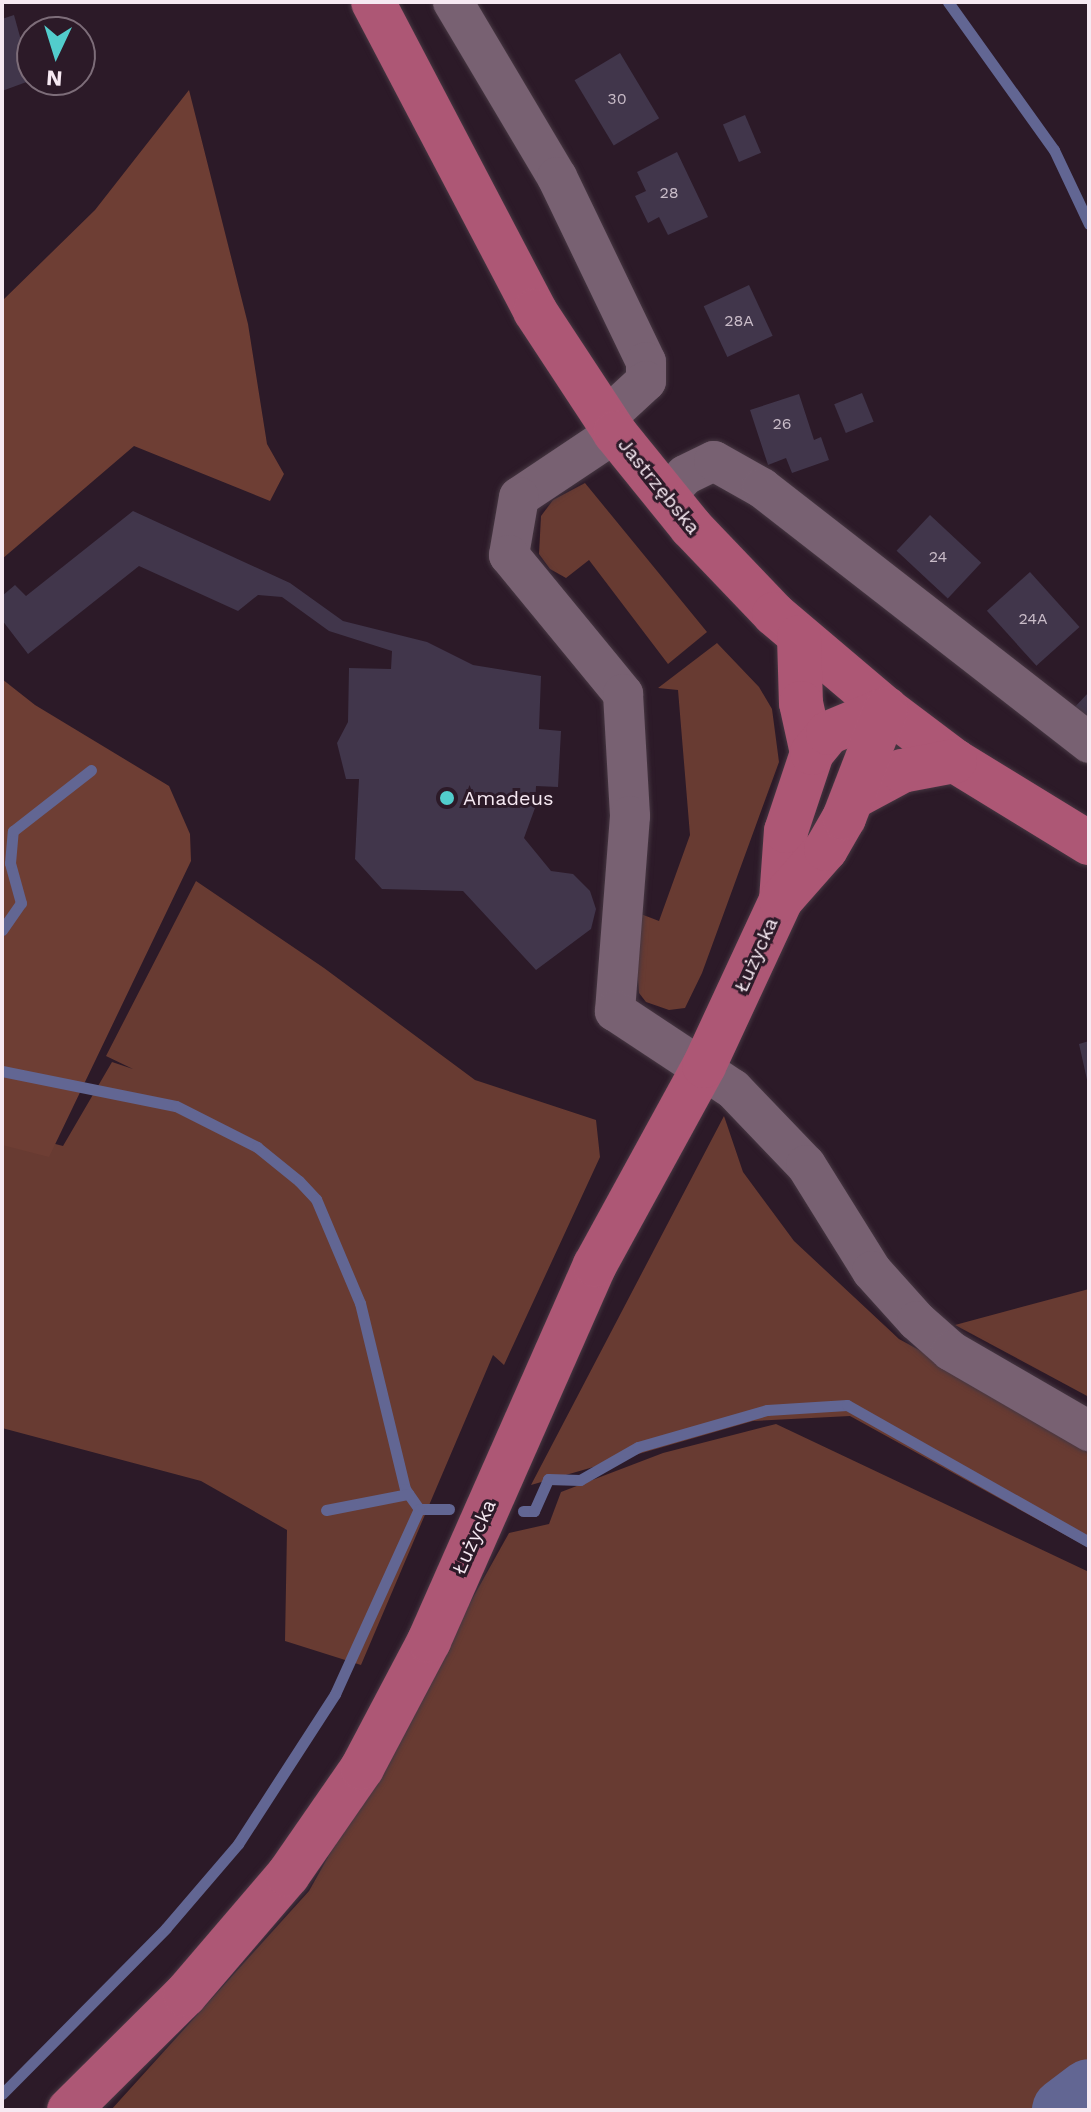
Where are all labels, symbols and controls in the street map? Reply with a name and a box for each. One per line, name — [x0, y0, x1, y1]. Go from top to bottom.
north arrow — [16, 16, 96, 96]
text: N — [45, 65, 63, 91]
house number: 30 — [607, 89, 627, 109]
house number: 28 — [659, 183, 679, 203]
house number: 28A — [724, 311, 754, 331]
house number: 26 — [772, 414, 792, 434]
street label: Jastrzębska — [613, 433, 705, 539]
house number: 24 — [929, 547, 947, 567]
house number: 24A — [1018, 609, 1048, 629]
place label: Amadeus — [463, 786, 554, 810]
marker: Amadeus — [438, 789, 456, 807]
street label: Łużycka — [729, 914, 783, 996]
street label: Łużycka — [447, 1496, 501, 1578]

